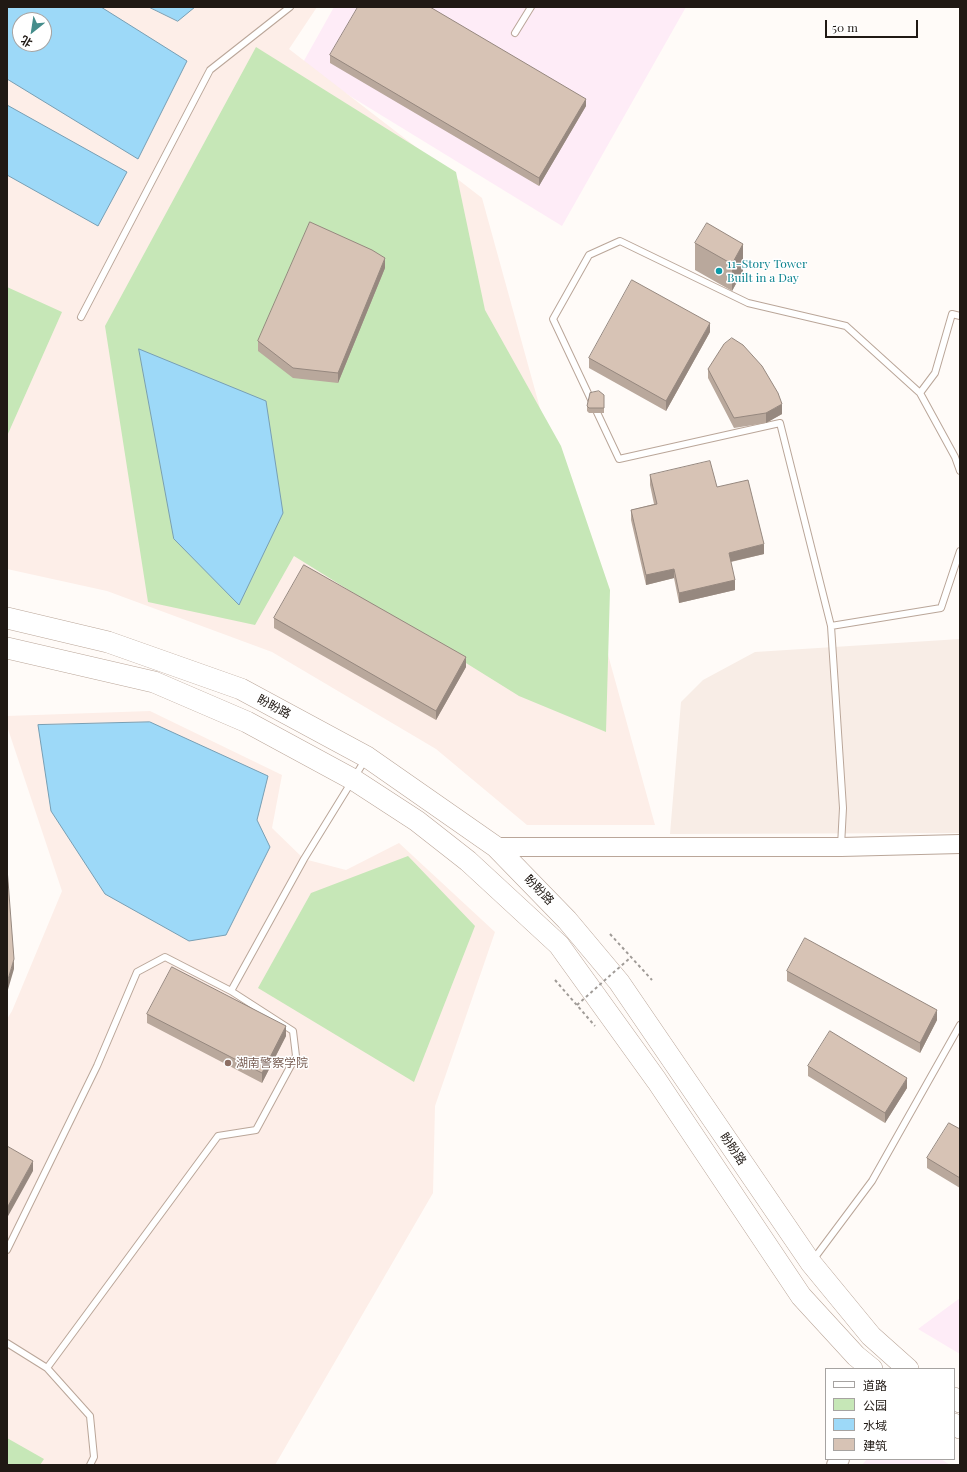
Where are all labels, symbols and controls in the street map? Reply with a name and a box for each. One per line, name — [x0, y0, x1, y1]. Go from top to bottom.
north arrow — [12, 12, 52, 52]
scale bar — [827, 12, 920, 38]
text: 50 m — [832, 19, 858, 35]
text: 北 — [18, 33, 35, 51]
place label: 11-Story Tower Built in a Day — [727, 257, 807, 285]
marker: 11-Story Tower Built in a Day — [714, 266, 724, 276]
street label: 盼盼路 — [255, 692, 293, 722]
street label: 盼盼路 — [521, 872, 557, 908]
place label: 湖南警察学院 — [236, 1056, 308, 1070]
marker: 湖南警察学院 — [223, 1058, 233, 1068]
street label: 盼盼路 — [717, 1130, 749, 1168]
legend — [825, 1368, 955, 1460]
text: 道路 — [863, 1377, 887, 1393]
text: 公园 — [863, 1397, 887, 1413]
text: 水域 — [863, 1417, 887, 1433]
text: 建筑 — [863, 1437, 887, 1453]

